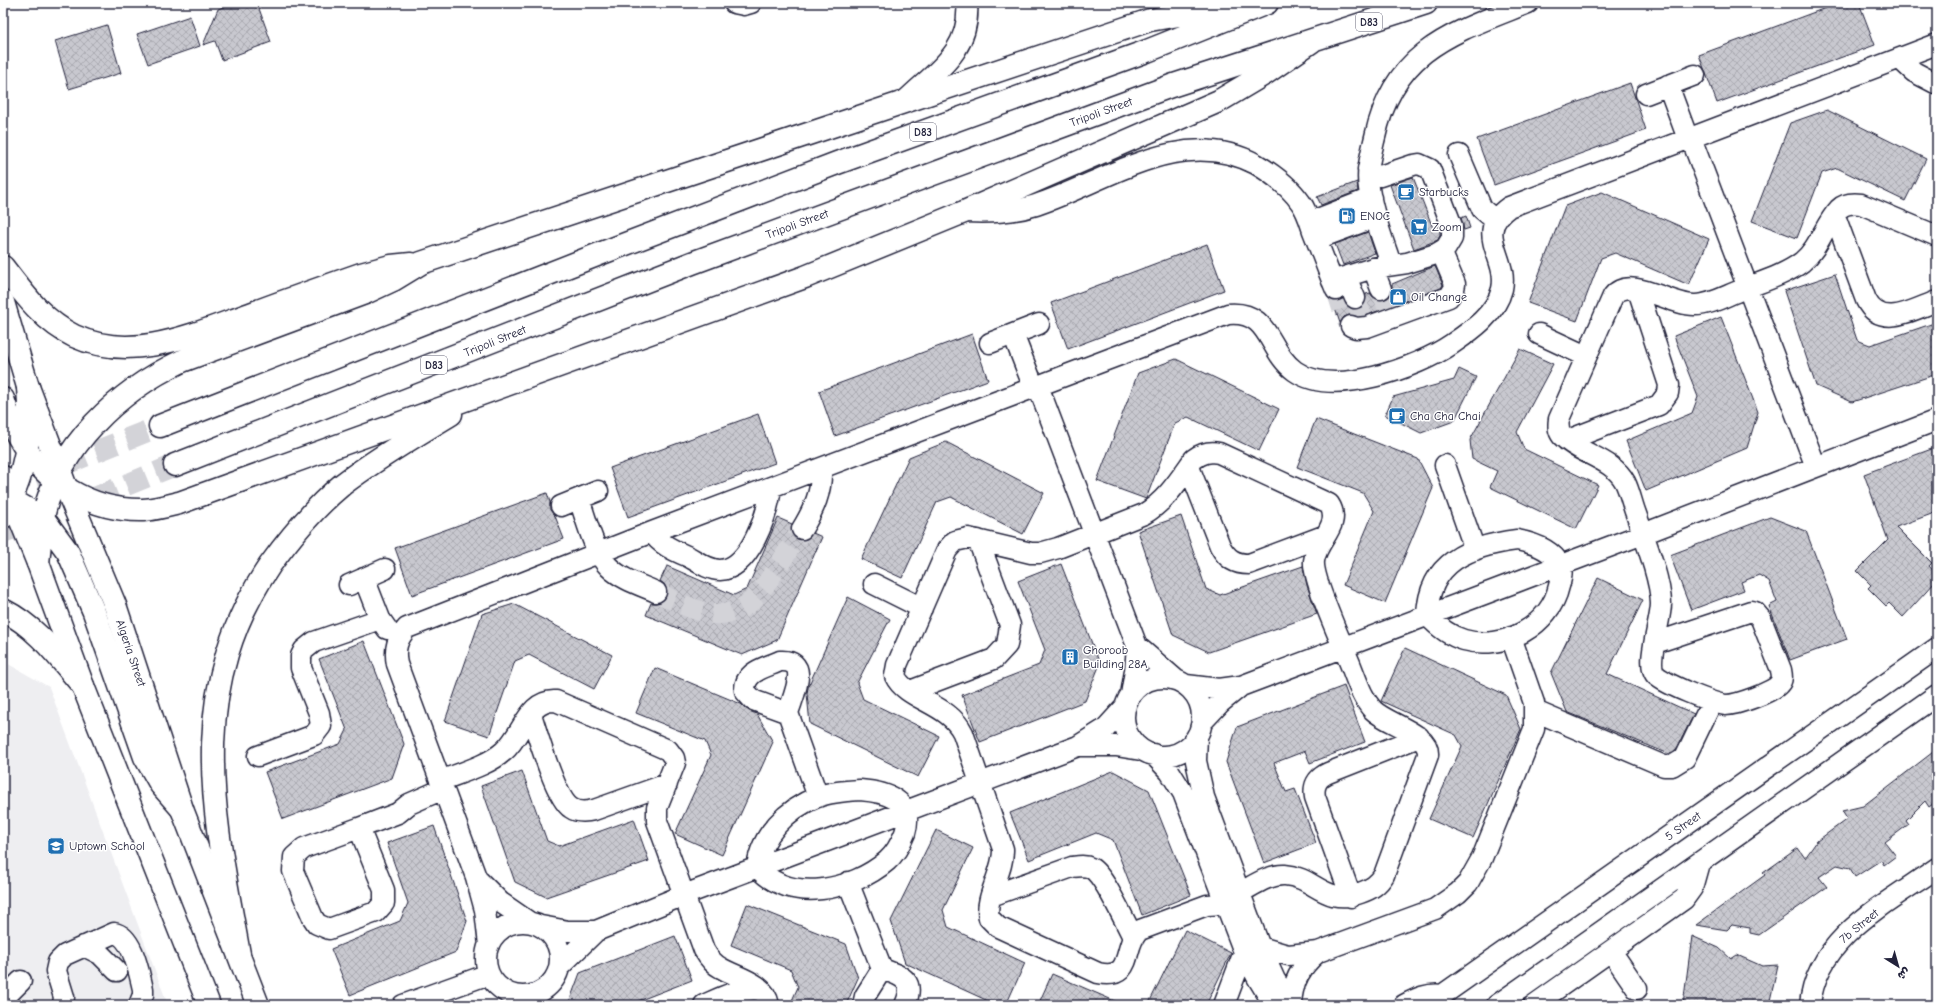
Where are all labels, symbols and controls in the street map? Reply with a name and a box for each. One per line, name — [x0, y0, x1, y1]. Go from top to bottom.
road number: D83 — [1356, 13, 1382, 31]
street label: Tripoli Street — [1068, 94, 1135, 130]
road number: D83 — [910, 123, 936, 141]
cafe icon: Starbucks — [1396, 182, 1416, 202]
place label: Starbucks — [1419, 185, 1469, 199]
street label: Tripoli Street — [764, 206, 831, 242]
fuel station icon: ENOC — [1337, 206, 1357, 226]
place label: ENOC — [1360, 209, 1390, 223]
supermarket icon: Zoom — [1409, 217, 1429, 237]
place label: Zoom — [1432, 220, 1462, 234]
shop icon: Oil Change — [1388, 287, 1408, 307]
place label: Oil Change — [1411, 290, 1467, 304]
street label: Tripoli Street — [462, 322, 529, 360]
road number: D83 — [421, 356, 447, 374]
cafe icon: Cha Cha Chai — [1387, 406, 1407, 426]
place label: Cha Cha Chai — [1410, 409, 1481, 423]
street label: Algeria Street — [113, 618, 149, 689]
place label: Ghoroob Building 28A — [1083, 643, 1147, 671]
building icon: Ghoroob Building 28A — [1060, 647, 1080, 667]
street label: 5 Street — [1662, 808, 1704, 843]
school or university icon: Uptown School — [46, 836, 66, 856]
place label: Uptown School — [69, 839, 145, 853]
street label: 7b Street — [1837, 906, 1882, 946]
north arrow — [1878, 946, 1918, 986]
text: ش — [1895, 965, 1912, 982]

